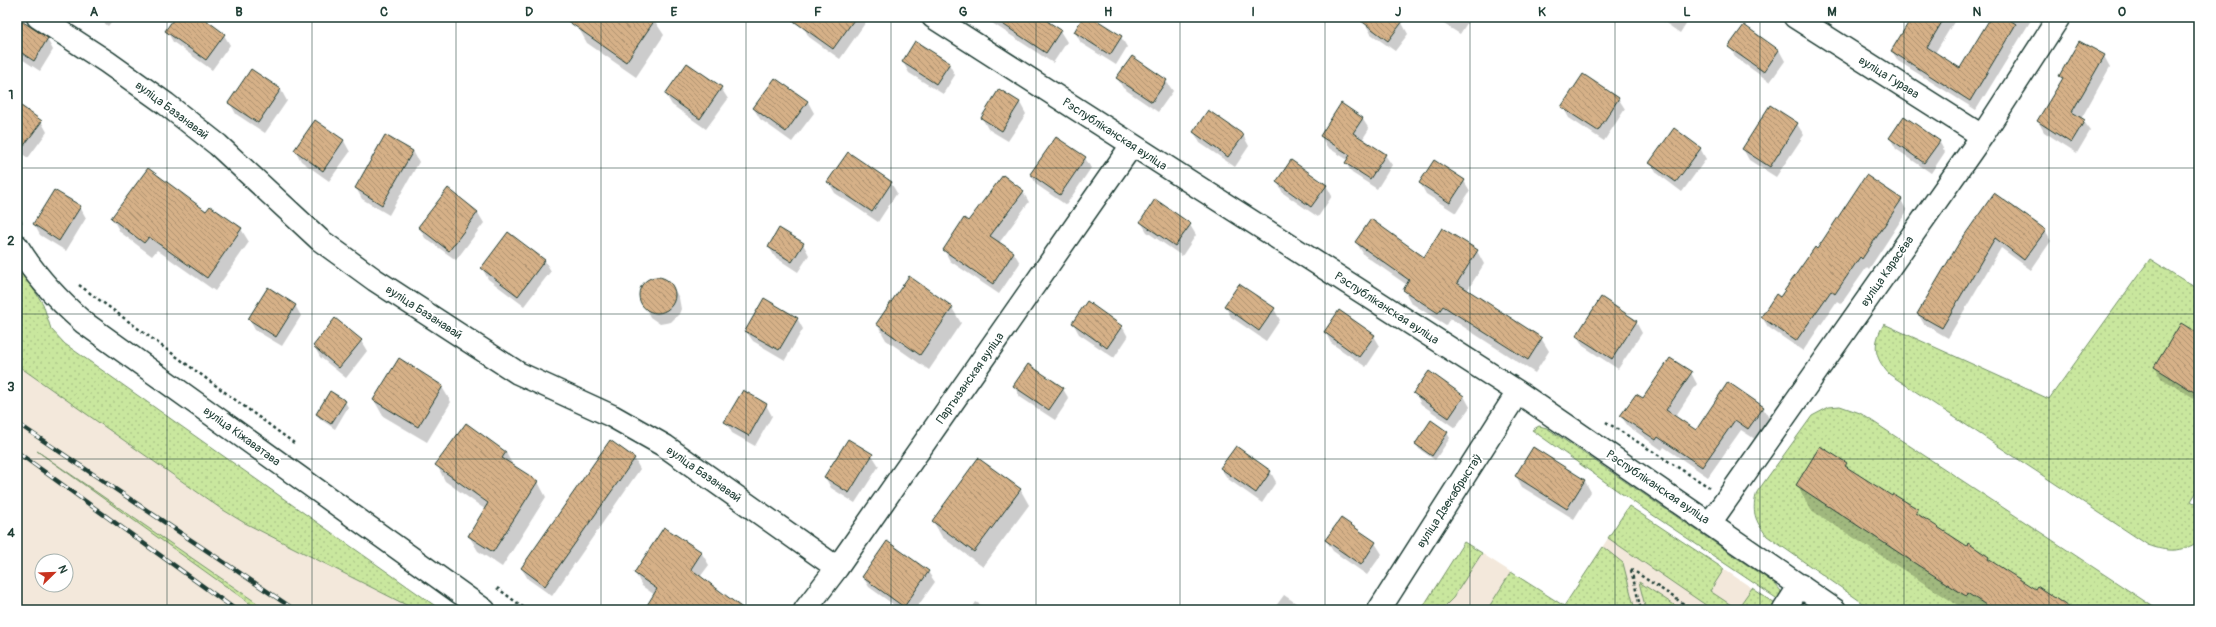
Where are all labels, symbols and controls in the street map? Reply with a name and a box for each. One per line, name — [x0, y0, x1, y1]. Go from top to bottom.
text: A — [90, 4, 99, 20]
text: B — [235, 4, 243, 20]
text: C — [380, 4, 388, 20]
text: D — [525, 4, 533, 20]
text: E — [671, 4, 678, 20]
text: F — [814, 4, 822, 20]
text: G — [959, 4, 968, 20]
text: H — [1104, 4, 1112, 20]
text: I — [1251, 4, 1255, 20]
text: J — [1395, 4, 1401, 20]
text: K — [1538, 4, 1546, 20]
text: L — [1683, 4, 1691, 20]
text: M — [1827, 4, 1837, 20]
text: N — [1973, 4, 1982, 20]
text: O — [2118, 4, 2127, 20]
street label: вуліца Гурава — [1856, 53, 1922, 102]
street label: вуліца Базанавай — [132, 78, 212, 143]
text: 1 — [8, 87, 14, 103]
street label: Рэспубліканская вуліца — [1060, 95, 1170, 174]
text: 2 — [7, 233, 15, 249]
street label: вуліца Карасёва — [1857, 233, 1918, 310]
street label: Рэспубліканская вуліца — [1332, 269, 1442, 348]
street label: вуліца Базанавай — [383, 282, 465, 343]
street label: Партызанская вуліца — [933, 329, 1008, 427]
text: 3 — [7, 379, 15, 395]
street label: вуліца Кіжаватава — [200, 403, 284, 470]
street label: вуліца Базанавай — [663, 443, 744, 506]
street label: Рэспубліканская вуліца — [1603, 447, 1713, 528]
street label: вуліца Дзекабрыстаў — [1414, 452, 1485, 551]
text: 4 — [7, 525, 15, 541]
north arrow — [34, 553, 74, 593]
text: N — [55, 563, 70, 576]

